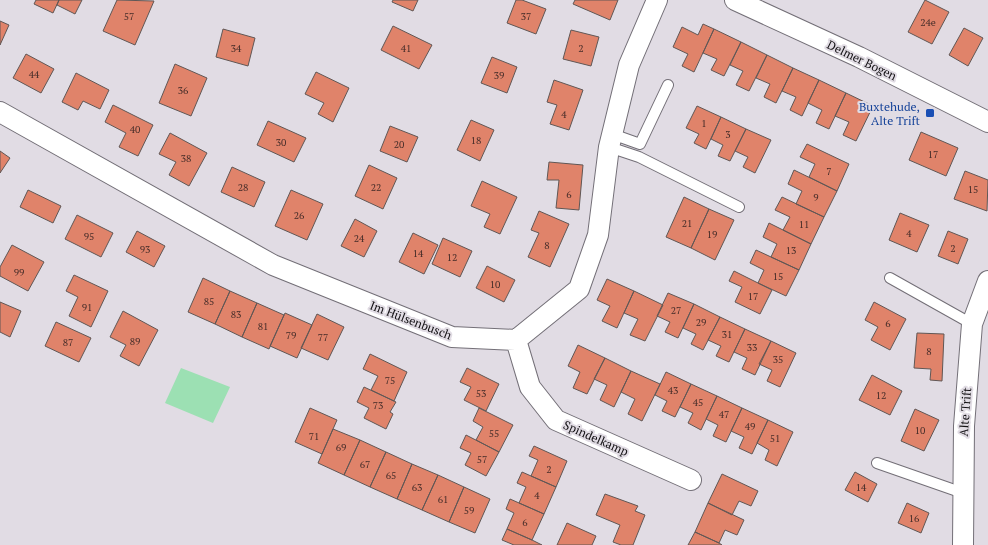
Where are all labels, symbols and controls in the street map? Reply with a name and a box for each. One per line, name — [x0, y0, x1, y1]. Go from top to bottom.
house number: 57 — [124, 10, 134, 23]
house number: 37 — [521, 10, 531, 23]
house number: 24e — [920, 16, 936, 29]
street label: Delmer Bogen — [825, 37, 899, 83]
house number: 34 — [231, 42, 242, 55]
house number: 41 — [401, 42, 411, 55]
house number: 2 — [578, 42, 584, 55]
house number: 44 — [29, 68, 40, 81]
house number: 39 — [494, 69, 504, 82]
house number: 36 — [178, 84, 189, 97]
place label: Buxtehude, Alte Trift — [859, 99, 921, 128]
marker: Buxtehude, Alte Trift — [924, 107, 936, 119]
house number: 4 — [561, 108, 567, 121]
house number: 1 — [701, 117, 707, 130]
house number: 40 — [130, 123, 140, 136]
house number: 3 — [725, 128, 731, 141]
house number: 18 — [471, 134, 481, 147]
house number: 30 — [276, 136, 286, 149]
house number: 20 — [394, 138, 404, 151]
house number: 17 — [928, 148, 938, 161]
house number: 38 — [181, 152, 191, 165]
house number: 7 — [826, 165, 832, 178]
house number: 28 — [238, 181, 248, 194]
house number: 22 — [371, 181, 381, 194]
house number: 15 — [968, 183, 978, 196]
house number: 6 — [566, 188, 572, 201]
house number: 9 — [813, 191, 819, 204]
house number: 26 — [294, 209, 305, 222]
house number: 21 — [682, 217, 692, 230]
house number: 11 — [799, 218, 809, 231]
house number: 4 — [906, 227, 912, 240]
house number: 19 — [707, 228, 717, 241]
house number: 95 — [84, 230, 94, 243]
house number: 24 — [354, 232, 365, 245]
house number: 8 — [544, 239, 550, 252]
house number: 2 — [950, 242, 956, 255]
house number: 93 — [140, 243, 150, 256]
house number: 13 — [786, 244, 796, 257]
house number: 14 — [413, 247, 424, 260]
house number: 12 — [447, 251, 457, 264]
house number: 99 — [14, 266, 24, 279]
house number: 15 — [773, 270, 783, 283]
house number: 10 — [490, 278, 500, 291]
house number: 17 — [748, 290, 758, 303]
house number: 85 — [204, 295, 214, 308]
street label: Im Hülsenbusch — [368, 298, 454, 342]
house number: 91 — [82, 301, 92, 314]
house number: 27 — [671, 304, 681, 317]
house number: 83 — [231, 308, 241, 321]
house number: 29 — [696, 316, 706, 329]
house number: 6 — [885, 317, 891, 330]
house number: 81 — [258, 320, 268, 333]
house number: 31 — [722, 328, 732, 341]
house number: 79 — [286, 329, 296, 342]
house number: 77 — [318, 331, 328, 344]
house number: 89 — [130, 335, 140, 348]
house number: 87 — [63, 336, 73, 349]
house number: 33 — [747, 341, 757, 354]
house number: 8 — [926, 345, 932, 358]
house number: 35 — [773, 353, 783, 366]
house number: 75 — [385, 374, 395, 387]
house number: 43 — [668, 384, 678, 397]
house number: 53 — [476, 387, 486, 400]
street label: Alte Trift — [956, 387, 974, 437]
house number: 12 — [876, 389, 886, 402]
house number: 45 — [693, 396, 703, 409]
house number: 73 — [373, 399, 383, 412]
house number: 47 — [719, 408, 729, 421]
street label: Spindelkamp — [561, 417, 631, 459]
house number: 49 — [745, 420, 755, 433]
house number: 10 — [915, 424, 925, 437]
house number: 55 — [489, 427, 499, 440]
house number: 71 — [309, 430, 319, 443]
house number: 51 — [770, 432, 780, 445]
house number: 69 — [336, 441, 346, 454]
house number: 57 — [477, 453, 487, 466]
house number: 67 — [360, 458, 370, 471]
house number: 2 — [546, 463, 552, 476]
house number: 65 — [386, 469, 396, 482]
house number: 63 — [412, 481, 422, 494]
house number: 14 — [856, 481, 867, 494]
house number: 4 — [534, 489, 540, 502]
house number: 61 — [438, 493, 448, 506]
house number: 59 — [464, 504, 474, 517]
house number: 16 — [909, 512, 920, 525]
house number: 6 — [522, 516, 528, 529]

